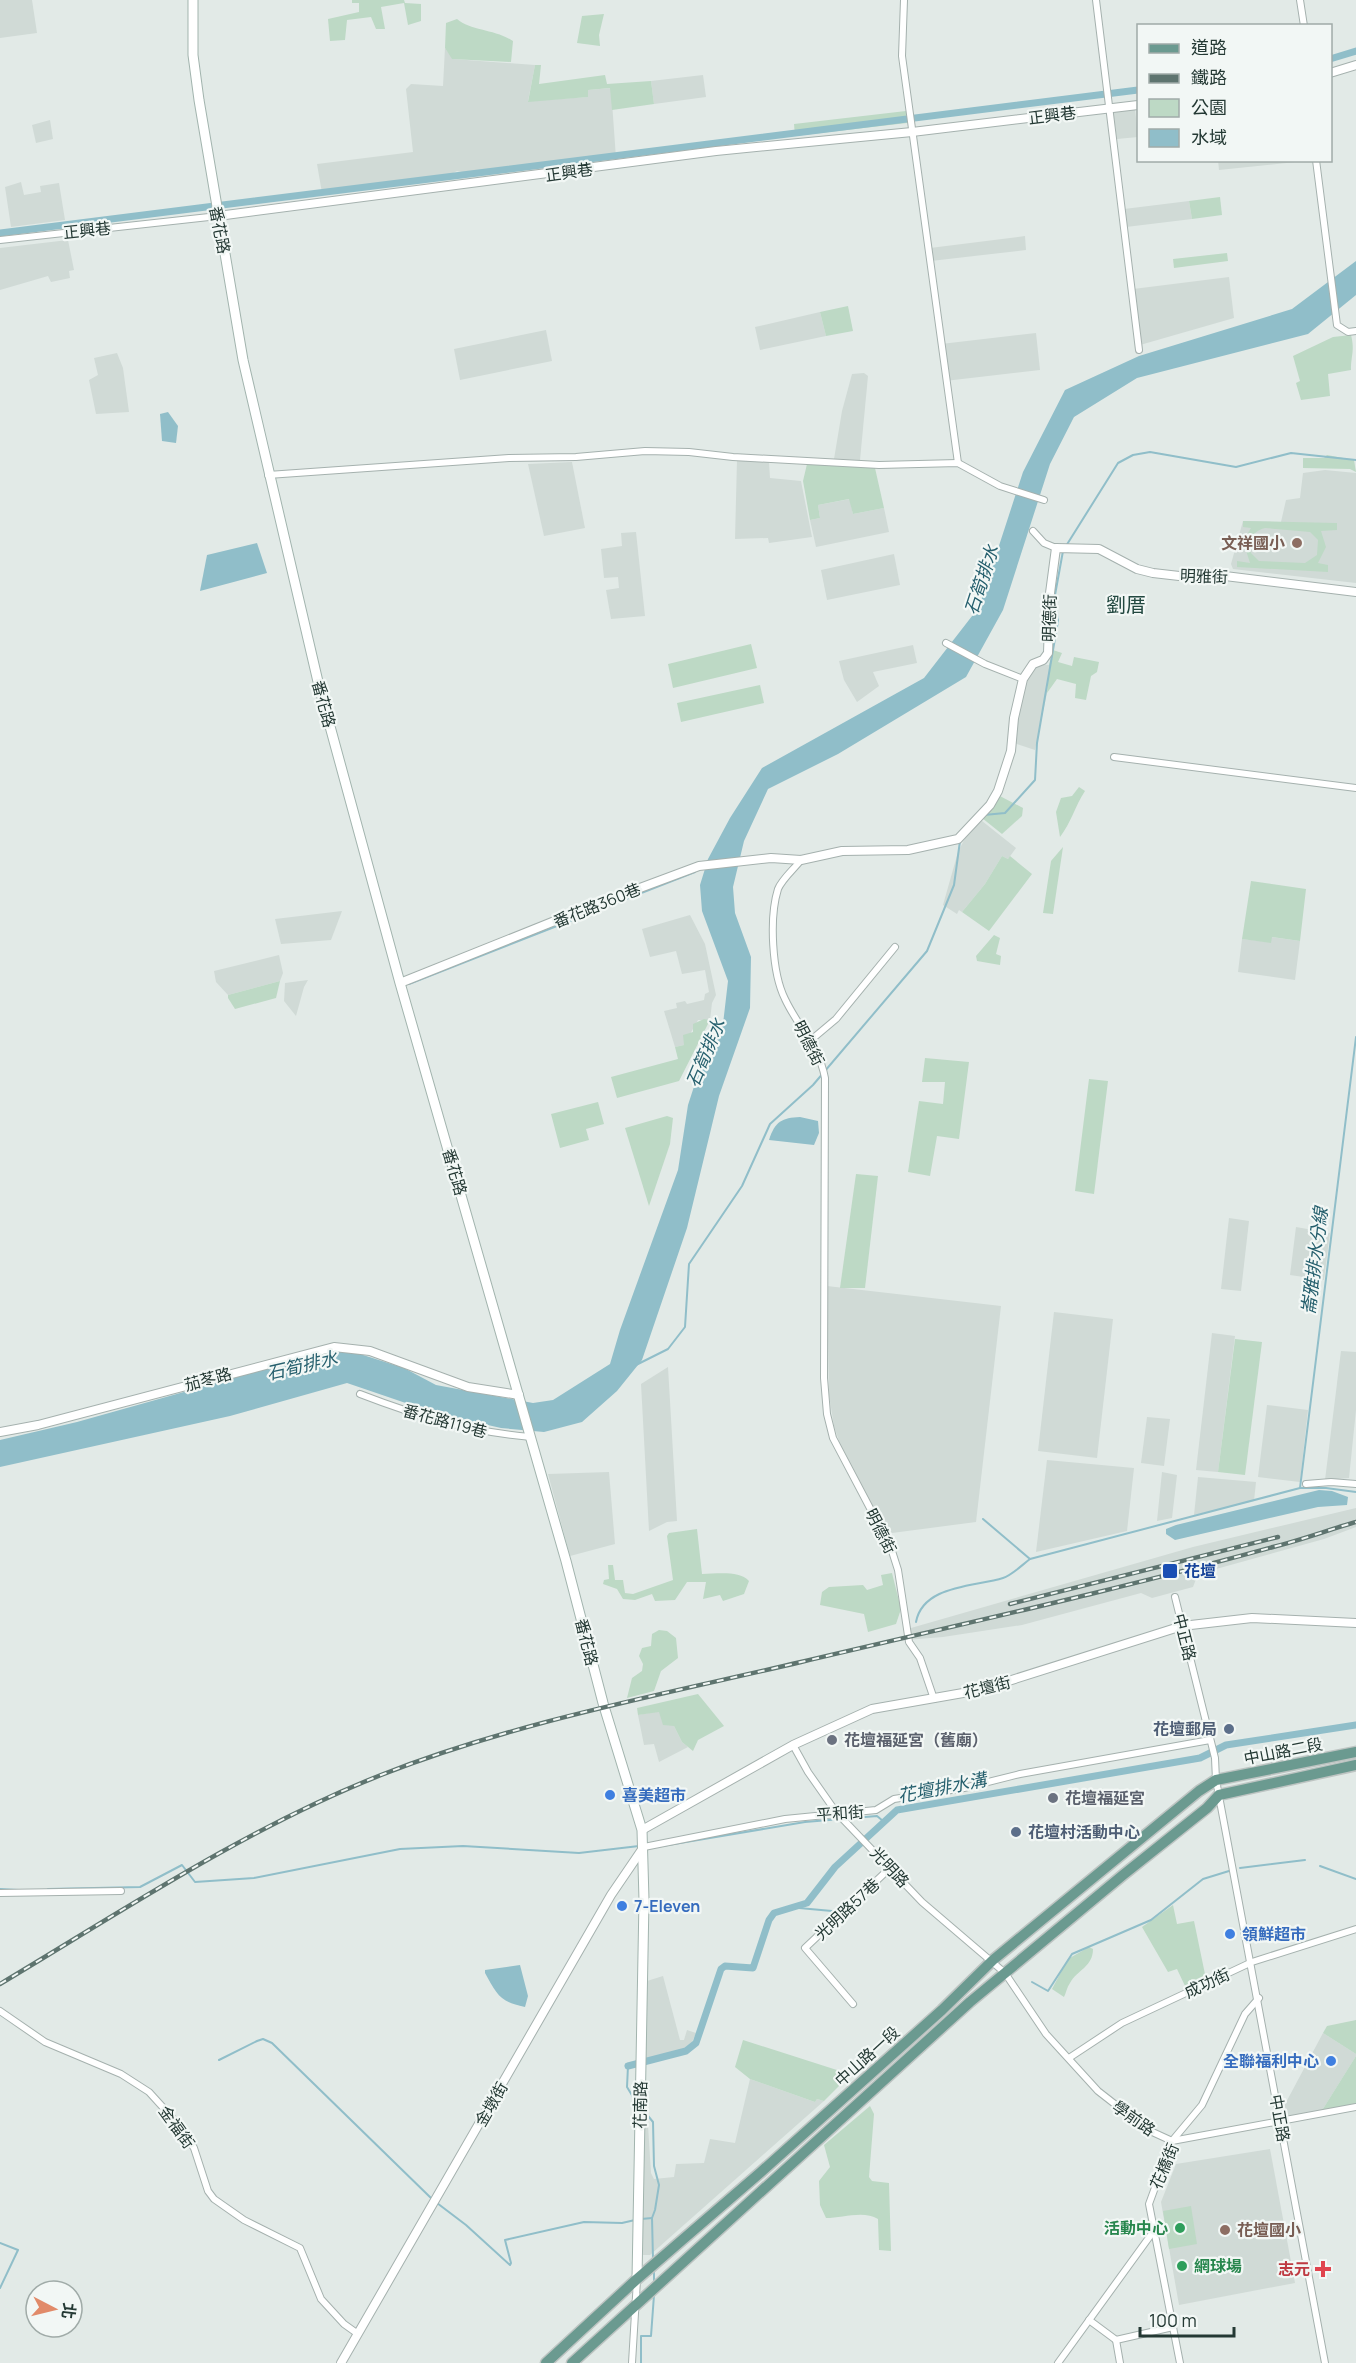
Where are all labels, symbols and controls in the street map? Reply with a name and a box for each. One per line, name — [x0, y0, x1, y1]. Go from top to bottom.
legend — [1137, 24, 1332, 162]
text: 道路 — [1191, 35, 1227, 59]
text: 鐵路 — [1191, 65, 1227, 89]
text: 公園 — [1191, 95, 1227, 119]
street label: 正興巷 — [1027, 101, 1077, 129]
text: 水域 — [1191, 125, 1227, 149]
street label: 正興巷 — [544, 158, 594, 186]
street label: 番花路 — [205, 204, 235, 256]
street label: 正興巷 — [62, 217, 112, 243]
place label: 文祥國小 — [1221, 532, 1285, 554]
marker: 文祥國小 — [1290, 536, 1304, 550]
water label: 石筍排水 — [959, 541, 1004, 618]
street label: 明雅街 — [1180, 564, 1228, 588]
district label: 劉厝 — [1106, 591, 1146, 618]
street label: 明德街 — [1037, 594, 1061, 642]
street label: 番花路 — [307, 678, 341, 730]
street label: 番花路360巷 — [550, 877, 644, 933]
water label: 石筍排水 — [680, 1014, 731, 1090]
street label: 明德街 — [788, 1017, 830, 1069]
street label: 番花路 — [438, 1146, 472, 1198]
water label: 崙雅排水分線 — [1296, 1204, 1333, 1316]
water label: 石筍排水 — [264, 1345, 341, 1385]
street label: 茄苳路 — [182, 1362, 234, 1396]
street label: 番花路119巷 — [400, 1399, 490, 1443]
street label: 明德街 — [860, 1505, 902, 1557]
place label: 花壇 — [1184, 1560, 1216, 1582]
marker: 花壇 — [1161, 1562, 1179, 1580]
street label: 中正路 — [1169, 1611, 1201, 1663]
street label: 番花路 — [571, 1616, 603, 1668]
street label: 花壇街 — [961, 1671, 1013, 1703]
place label: 花壇郵局 — [1153, 1718, 1217, 1740]
marker: 花壇郵局 — [1222, 1722, 1236, 1736]
place label: 花壇福延宮（舊廟） — [844, 1729, 988, 1751]
marker: 花壇福延宮（舊廟） — [825, 1733, 839, 1747]
street label: 中山路二段 — [1242, 1733, 1324, 1769]
water label: 花壇排水溝 — [895, 1766, 991, 1807]
place label: 喜美超市 — [622, 1784, 686, 1806]
place label: 花壇福延宮 — [1065, 1787, 1145, 1809]
marker: 喜美超市 — [603, 1788, 617, 1802]
marker: 花壇福延宮 — [1046, 1791, 1060, 1805]
street label: 平和街 — [815, 1800, 865, 1826]
place label: 花壇村活動中心 — [1028, 1821, 1140, 1843]
marker: 花壇村活動中心 — [1009, 1825, 1023, 1839]
street label: 光明路 — [866, 1842, 914, 1892]
street label: 光明路57巷 — [810, 1873, 884, 1945]
place label: 7-Eleven — [634, 1895, 700, 1917]
marker: 7-Eleven — [615, 1899, 629, 1913]
place label: 領鮮超市 — [1242, 1923, 1306, 1945]
marker: 領鮮超市 — [1223, 1927, 1237, 1941]
street label: 成功街 — [1181, 1963, 1233, 2003]
street label: 中山路一段 — [830, 2021, 904, 2091]
place label: 全聯福利中心 — [1223, 2050, 1319, 2072]
marker: 全聯福利中心 — [1324, 2054, 1338, 2068]
street label: 金墩街 — [469, 2078, 513, 2130]
street label: 花南路 — [629, 2081, 651, 2129]
street label: 中正路 — [1265, 2092, 1295, 2144]
street label: 學前路 — [1108, 2095, 1160, 2141]
street label: 金福街 — [154, 2101, 200, 2153]
street label: 花橋街 — [1144, 2140, 1184, 2192]
place label: 活動中心 — [1104, 2217, 1168, 2239]
place label: 花壇國小 — [1237, 2219, 1301, 2241]
marker: 活動中心 — [1173, 2221, 1187, 2235]
marker: 花壇國小 — [1218, 2223, 1232, 2237]
place label: 網球場 — [1194, 2255, 1242, 2277]
place label: 志元 — [1278, 2258, 1310, 2280]
marker: 網球場 — [1175, 2259, 1189, 2273]
marker: 志元 — [1314, 2260, 1332, 2278]
north arrow — [24, 2279, 84, 2339]
scale bar — [1140, 2300, 1234, 2338]
text: 北 — [57, 2302, 81, 2320]
text: 100 m — [1149, 2308, 1197, 2332]

